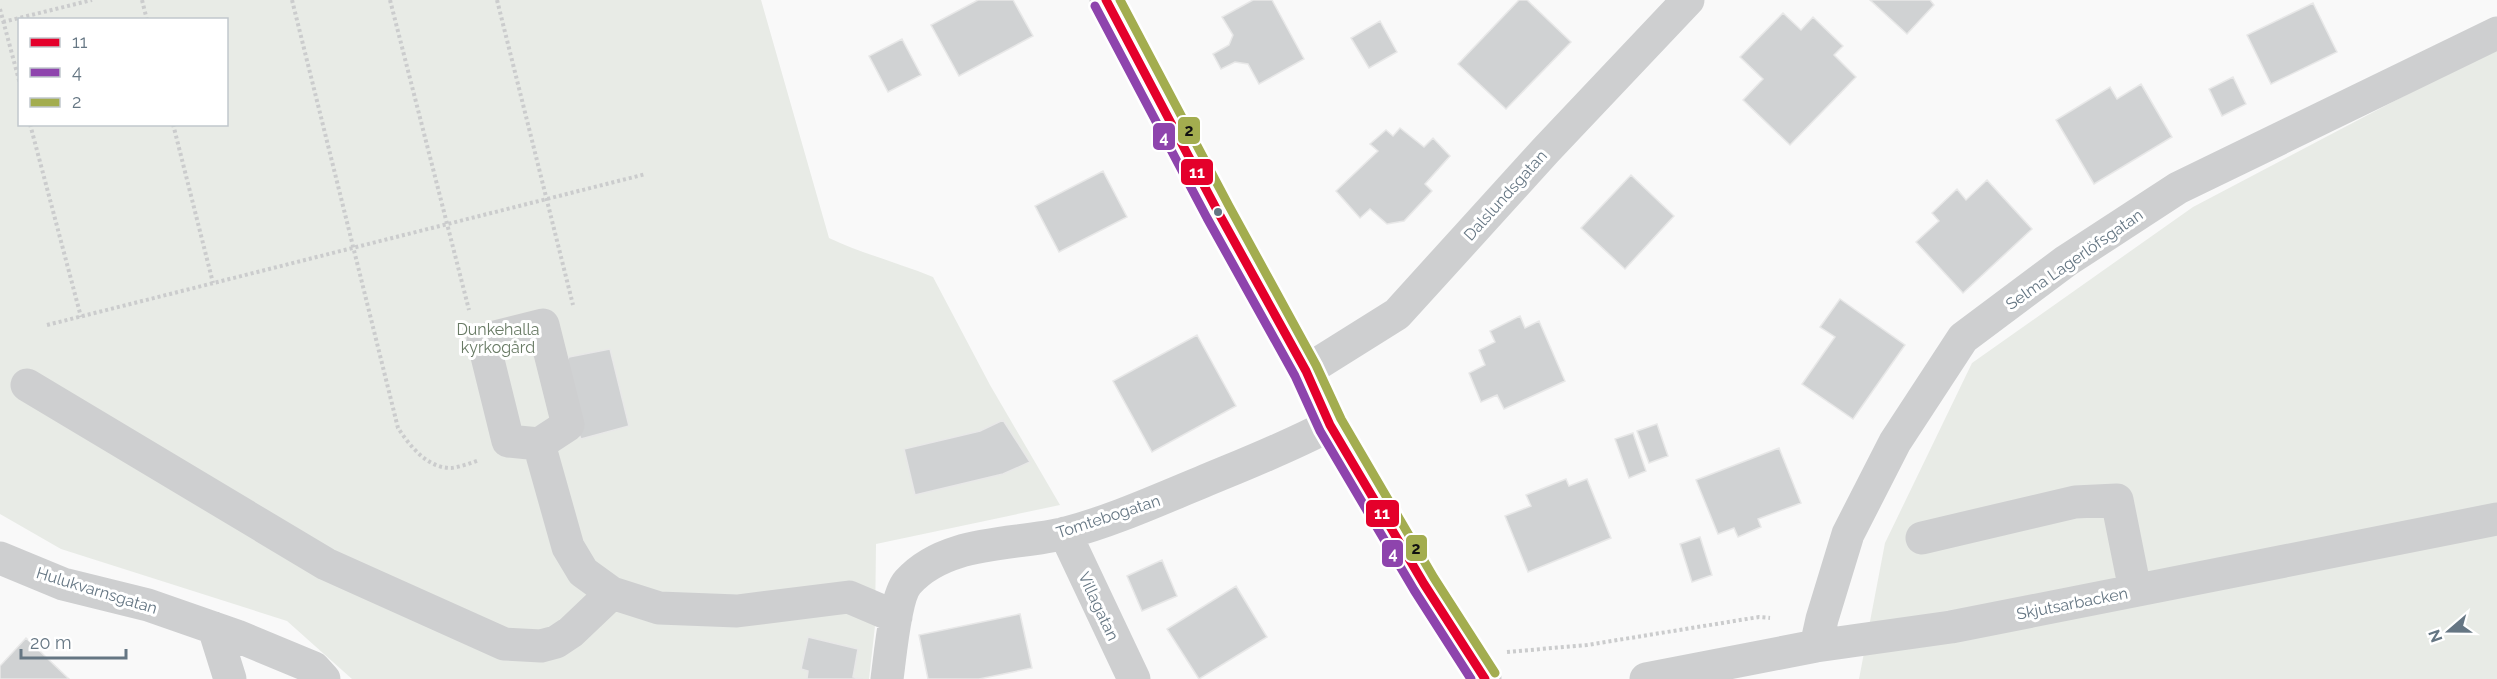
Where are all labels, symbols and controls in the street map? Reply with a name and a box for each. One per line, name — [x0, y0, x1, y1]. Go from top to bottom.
legend — [18, 18, 228, 126]
text: 11 — [72, 31, 88, 52]
text: 4 — [72, 61, 82, 82]
text: 2 — [72, 91, 81, 112]
line badge: 2 — [1177, 116, 1201, 145]
text: 2 — [1184, 121, 1194, 140]
line badge: 4 — [1152, 122, 1176, 151]
text: 4 — [1159, 128, 1169, 147]
street label: Dalslundsgatan — [1460, 146, 1551, 244]
line badge: 11 — [1180, 158, 1214, 186]
text: 11 — [1189, 163, 1205, 182]
street label: Selma Lagerlöfsgatan — [2002, 205, 2146, 314]
unlabelled marker — [1212, 206, 1224, 218]
park label: Dunkehalla kyrkogård — [456, 320, 540, 357]
street label: Tomtebogatan — [1054, 491, 1162, 542]
line badge: 11 — [1365, 499, 1400, 528]
text: 11 — [1374, 504, 1390, 523]
line badge: 2 — [1405, 534, 1428, 562]
line badge: 4 — [1381, 539, 1404, 568]
text: 2 — [1411, 539, 1421, 558]
text: 4 — [1388, 544, 1398, 563]
street label: Hulukvarnsgatan — [34, 563, 160, 618]
street label: Villagatan — [1074, 569, 1123, 644]
street label: Skjutsarbacken — [2015, 583, 2129, 624]
north arrow — [2419, 601, 2479, 661]
scale bar — [21, 622, 126, 660]
text: N — [2424, 627, 2446, 645]
text: 20 m — [30, 632, 72, 653]

